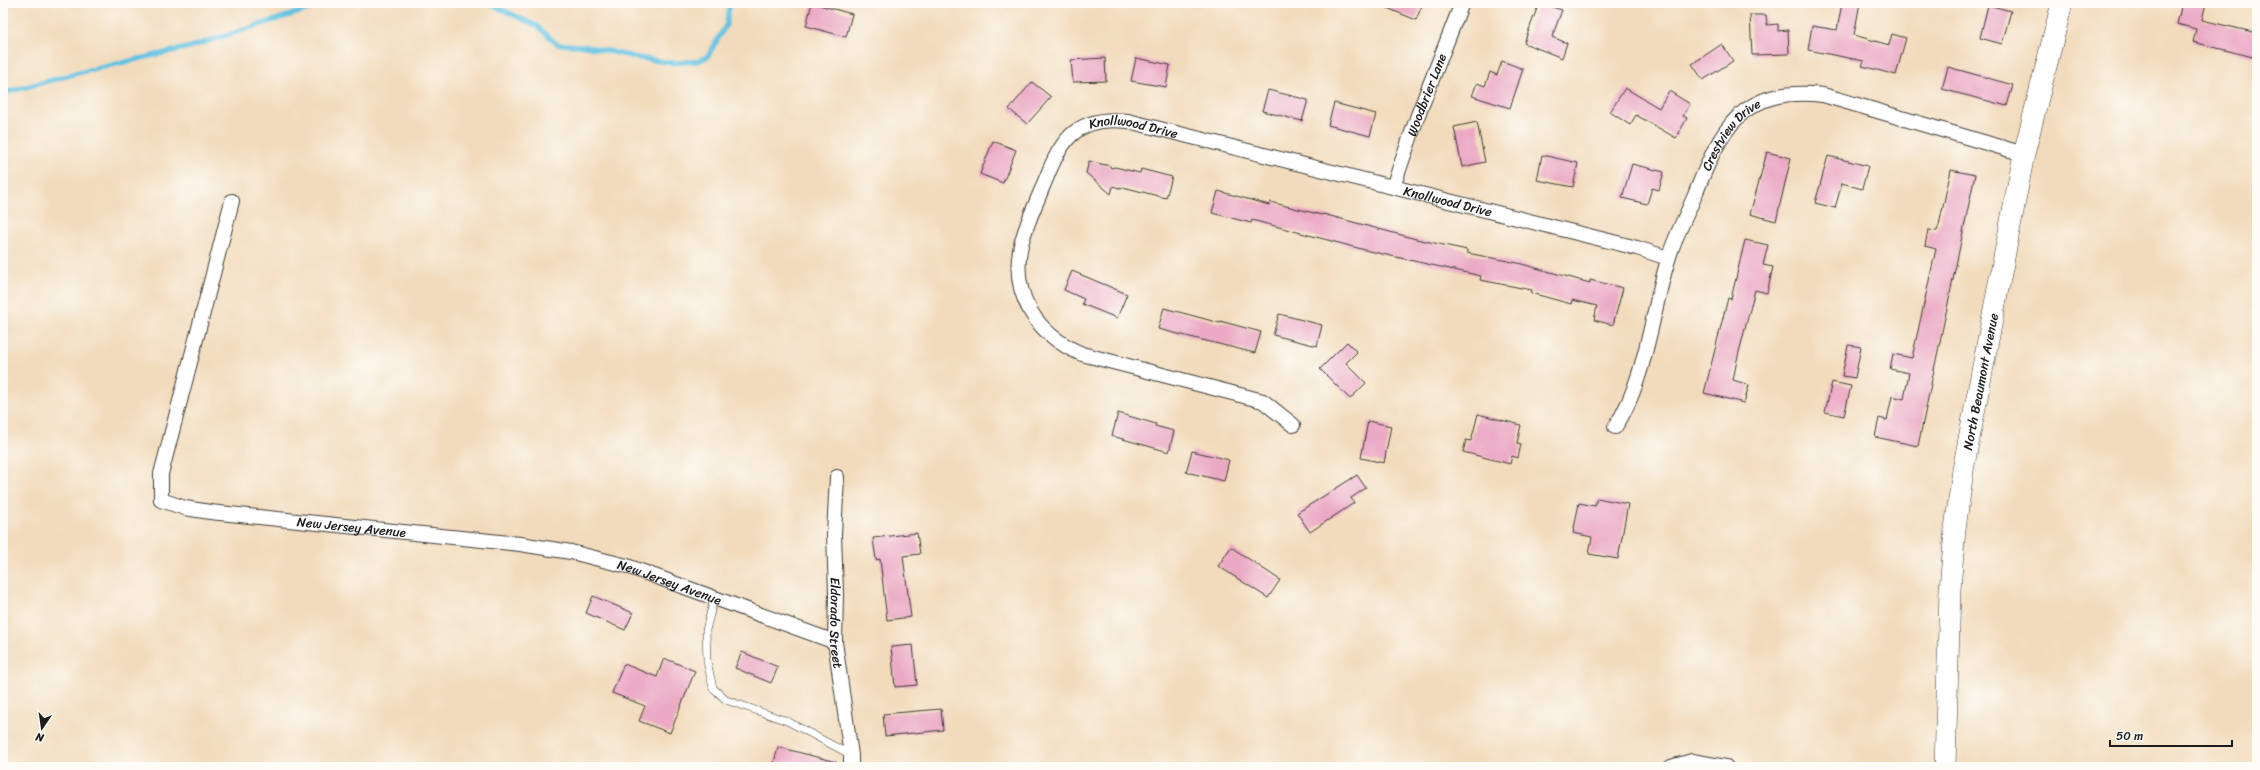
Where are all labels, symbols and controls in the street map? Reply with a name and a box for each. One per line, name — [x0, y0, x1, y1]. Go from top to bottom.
street label: Woodbrier Lane — [1400, 50, 1453, 139]
street label: Crestview Drive — [1695, 92, 1765, 174]
street label: Knollwood Drive — [1086, 109, 1181, 145]
street label: Knollwood Drive — [1401, 179, 1495, 223]
street label: North Beaumont Avenue — [1956, 311, 2005, 452]
street label: New Jersey Avenue — [296, 510, 407, 544]
street label: New Jersey Avenue — [615, 553, 725, 611]
street label: Eldorado Street — [823, 577, 850, 670]
north arrow — [22, 708, 62, 748]
scale bar — [2110, 722, 2232, 748]
text: 50 m — [2116, 725, 2143, 747]
text: N — [34, 727, 47, 748]

